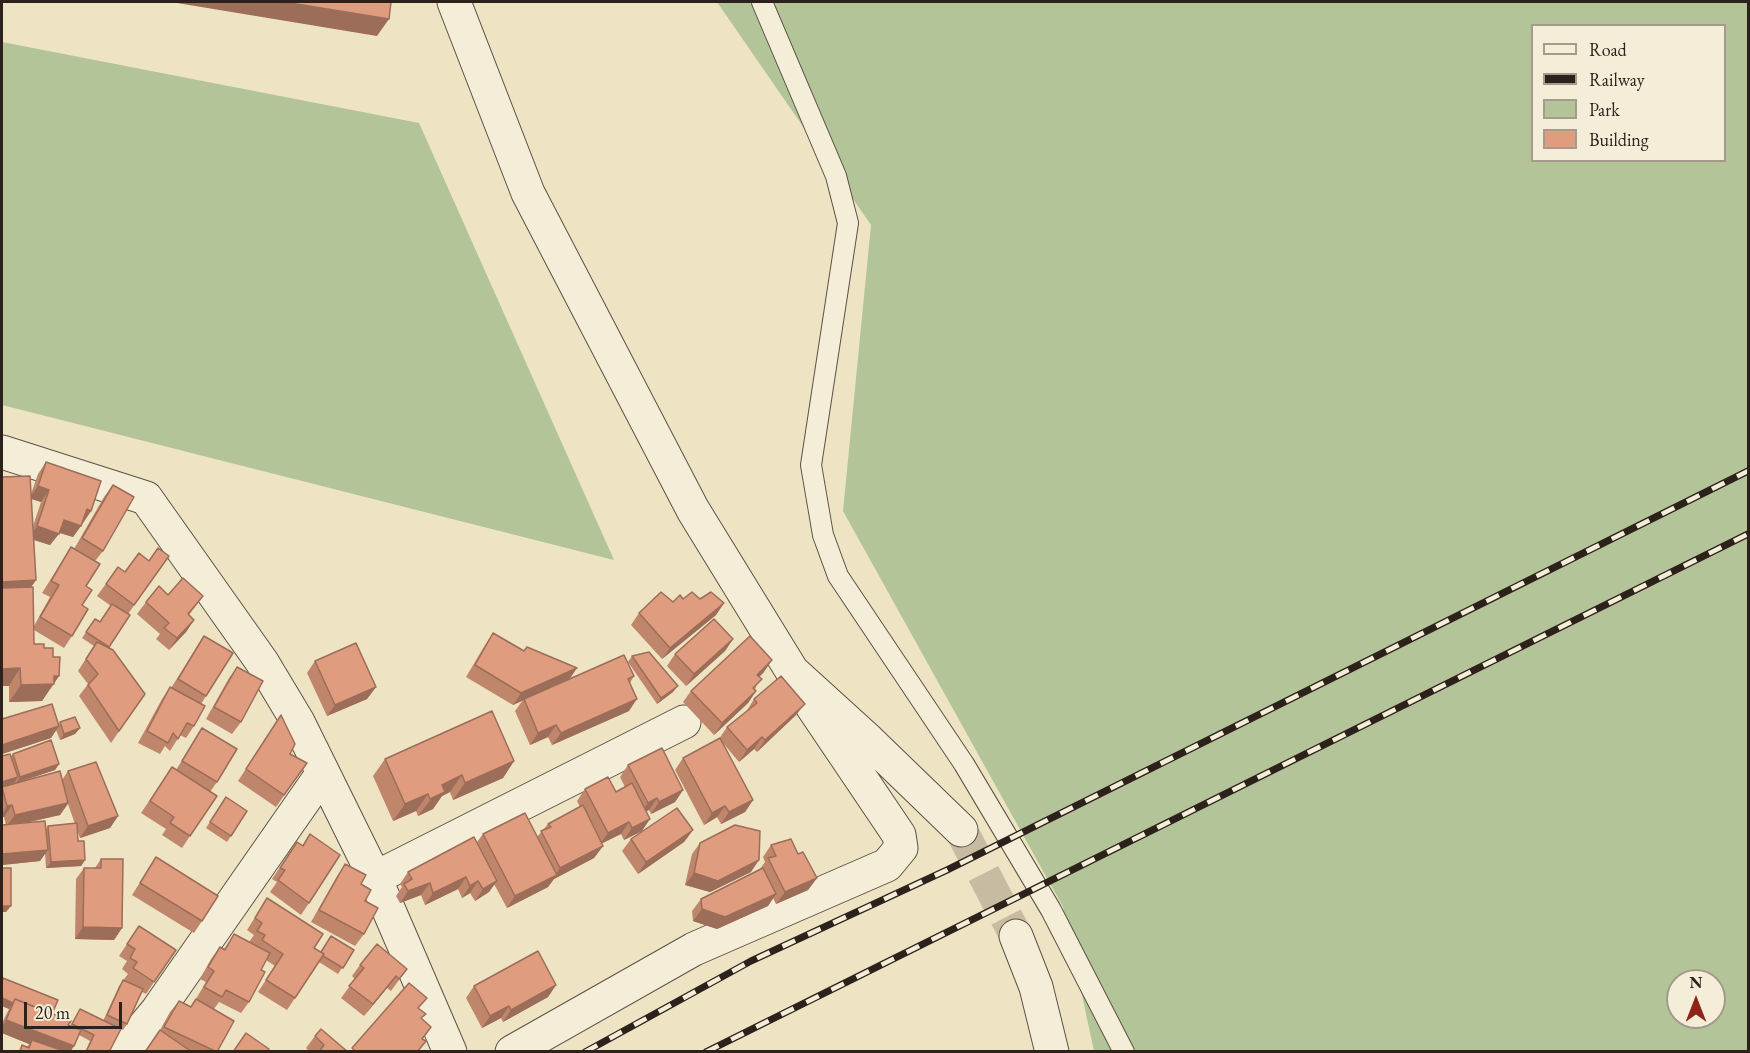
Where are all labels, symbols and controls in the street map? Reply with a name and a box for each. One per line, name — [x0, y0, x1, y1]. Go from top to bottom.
legend — [1531, 24, 1726, 162]
text: Road — [1589, 38, 1627, 61]
text: Railway — [1589, 68, 1645, 91]
text: Park — [1589, 98, 1620, 121]
text: Building — [1589, 128, 1649, 151]
north arrow — [1666, 969, 1726, 1029]
text: N — [1690, 972, 1702, 993]
scale bar — [27, 990, 124, 1028]
text: 20 m — [35, 1001, 70, 1024]

